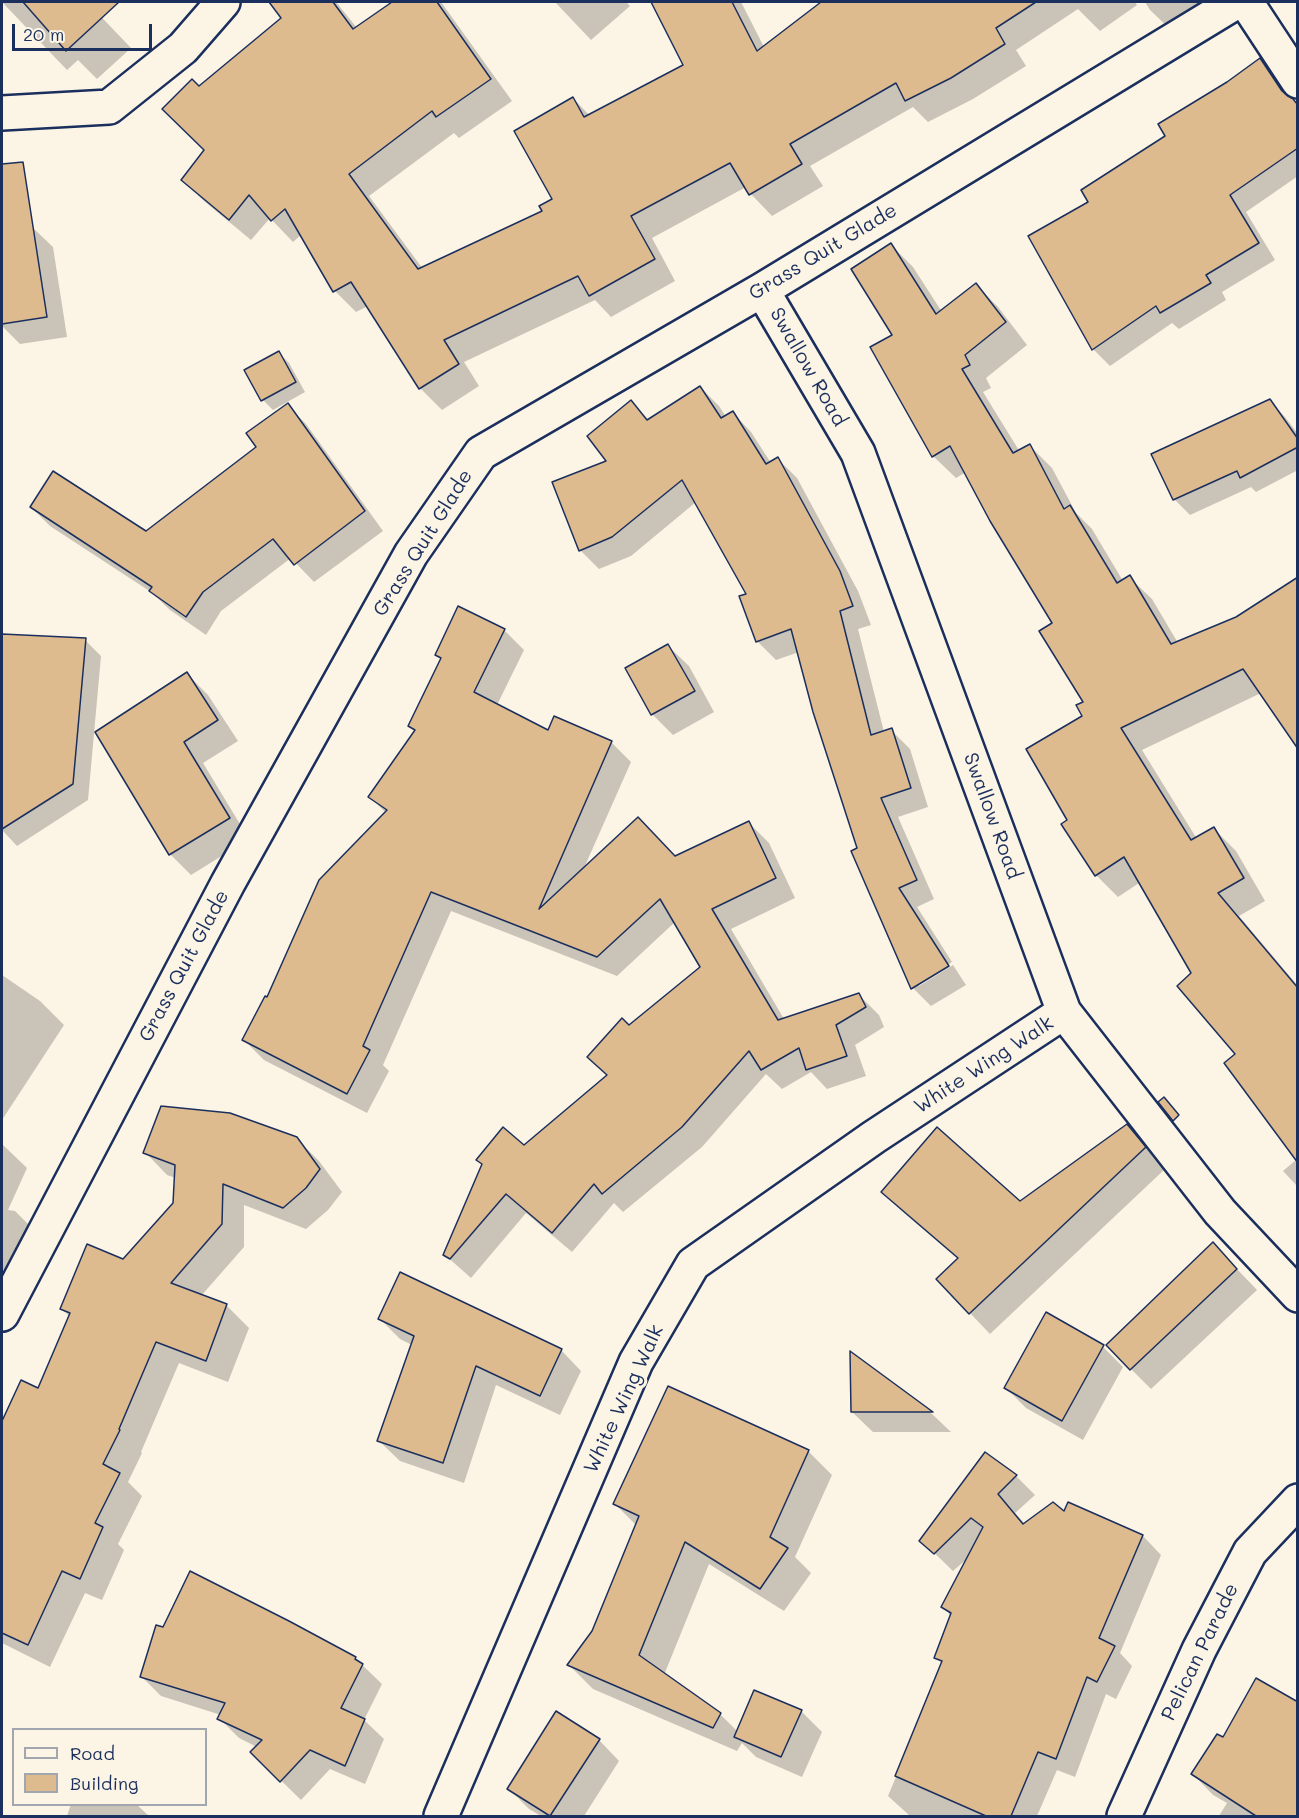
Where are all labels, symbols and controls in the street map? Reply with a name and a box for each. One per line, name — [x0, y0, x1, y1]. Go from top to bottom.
scale bar — [15, 12, 154, 50]
text: 20 m — [23, 22, 64, 46]
street label: Grass Quit Glade — [745, 198, 901, 306]
street label: Swallow Road — [764, 303, 852, 431]
street label: Grass Quit Glade — [368, 465, 478, 621]
street label: Swallow Road — [958, 749, 1026, 883]
street label: Grass Quit Glade — [134, 886, 234, 1046]
street label: White Wing Walk — [910, 1011, 1058, 1119]
street label: White Wing Walk — [579, 1321, 669, 1477]
street label: Pelican Parade — [1156, 1579, 1244, 1725]
legend — [12, 1728, 207, 1806]
text: Road — [70, 1741, 115, 1765]
text: Building — [70, 1771, 138, 1795]

